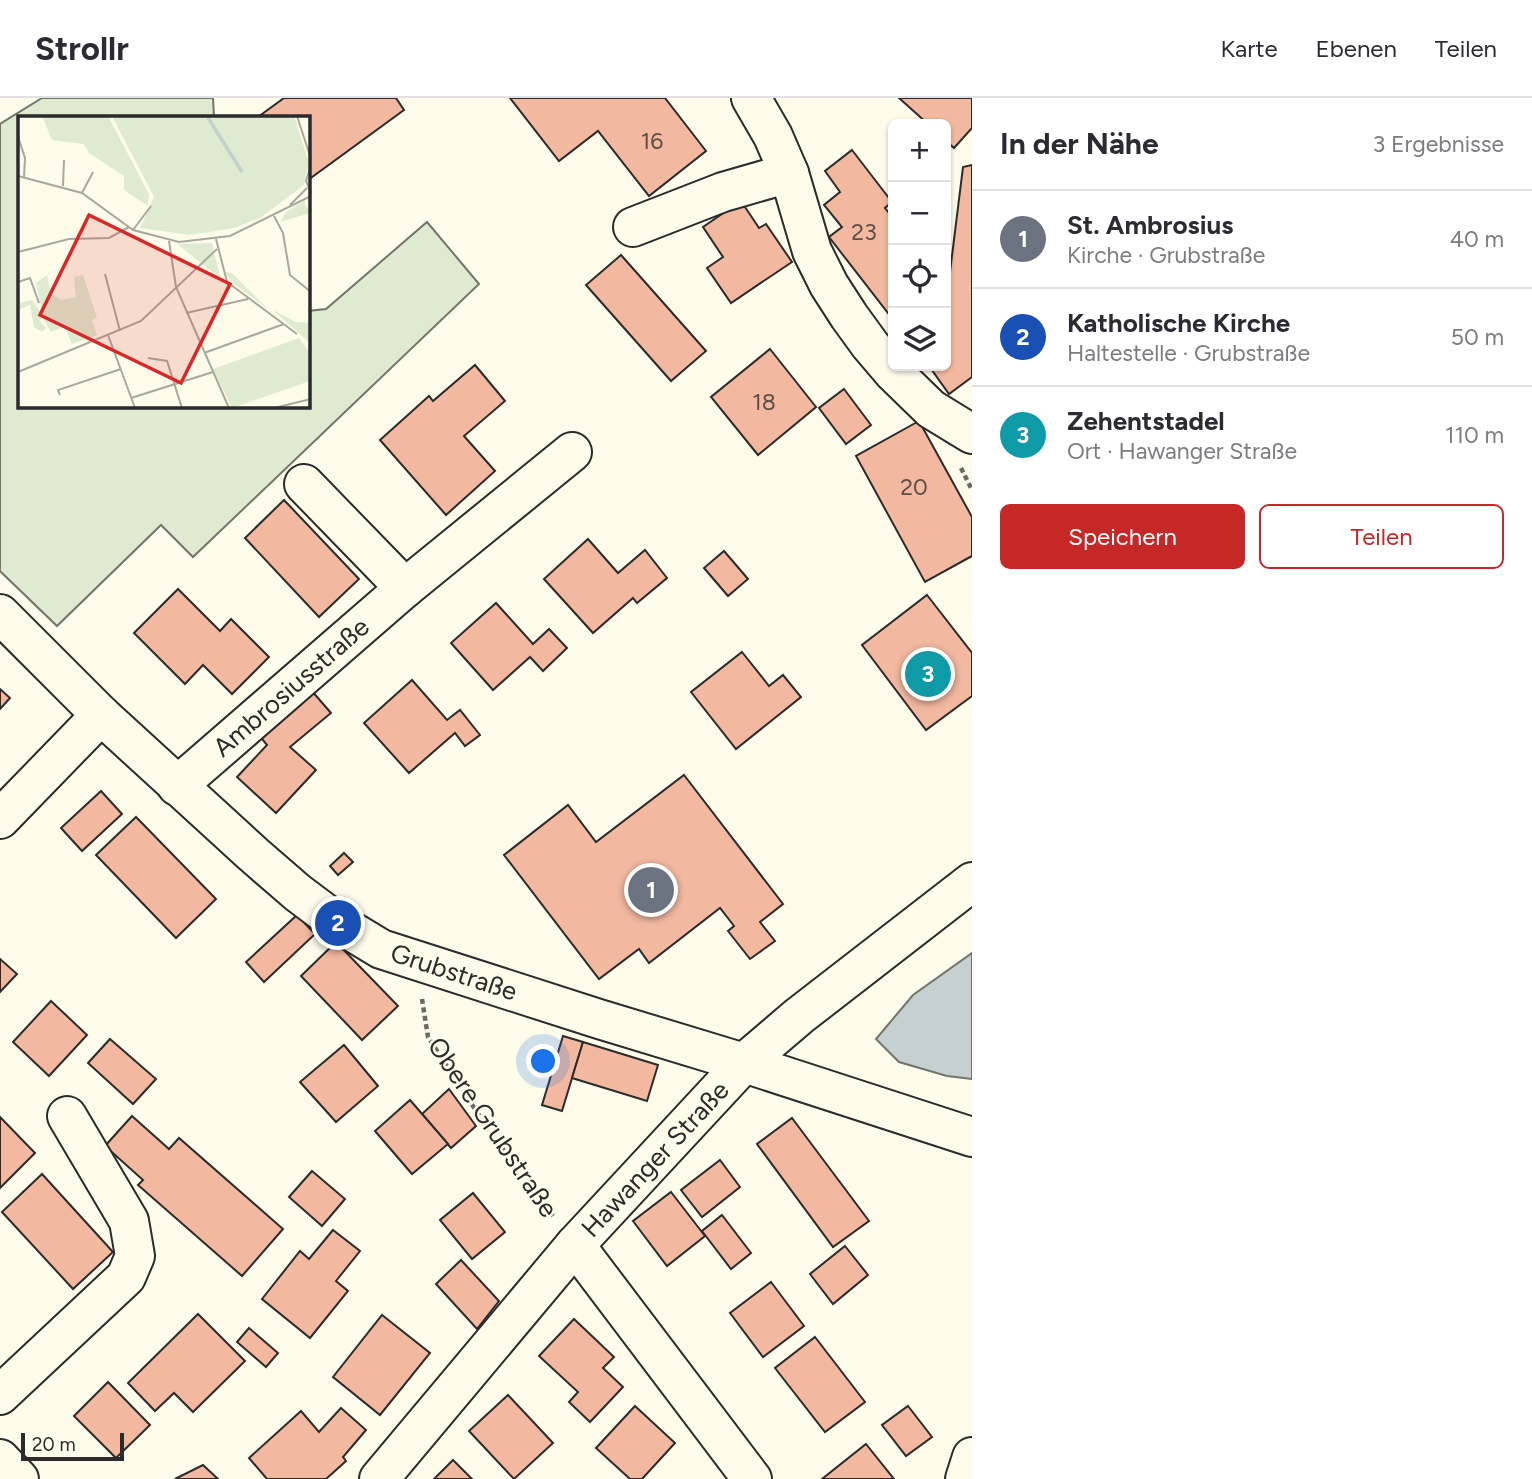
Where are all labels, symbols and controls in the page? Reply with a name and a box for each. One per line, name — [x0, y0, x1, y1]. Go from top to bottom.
text: Strollr — [35, 29, 129, 68]
text: Karte — [1221, 34, 1278, 63]
text: Ebenen — [1316, 34, 1397, 63]
text: Teilen — [1435, 34, 1497, 63]
inset map — [18, 116, 310, 408]
map controls — [888, 119, 951, 371]
button: + — [888, 119, 951, 182]
text: In der Nähe — [1000, 125, 1159, 162]
house number: 16 — [641, 127, 663, 155]
text: 3 Ergebnisse — [1373, 130, 1504, 158]
button: − — [888, 182, 951, 245]
text: St. Ambrosius — [1067, 209, 1233, 241]
house number: 23 — [851, 218, 877, 246]
text: 1 — [1018, 225, 1028, 253]
text: 40 m — [1450, 225, 1504, 253]
text: Kirche · Grubstraße — [1067, 241, 1265, 269]
button: locate — [888, 245, 951, 308]
text: Katholische Kirche — [1067, 307, 1290, 339]
button: layers — [888, 308, 951, 371]
text: 2 — [1016, 323, 1030, 351]
text: 50 m — [1451, 323, 1504, 351]
text: Haltestelle · Grubstraße — [1067, 339, 1310, 367]
house number: 18 — [752, 388, 776, 416]
text: Zehentstadel — [1067, 405, 1225, 437]
text: 3 — [1017, 421, 1029, 449]
text: 110 m — [1445, 421, 1504, 449]
text: Ort · Hawanger Straße — [1067, 437, 1297, 465]
house number: 20 — [900, 473, 928, 501]
button: Speichern — [1000, 504, 1245, 569]
button: Teilen — [1259, 504, 1504, 569]
street label: Ambrosiusstraße — [206, 610, 376, 764]
pin: 3 — [905, 648, 951, 700]
pin: 1 — [628, 864, 674, 916]
pin: 2 — [315, 897, 361, 949]
street label: Grubstraße — [387, 937, 521, 1007]
street label: Obere Grubstraße — [421, 1031, 565, 1223]
your location — [526, 1044, 560, 1078]
street label: Hawanger Straße — [574, 1074, 736, 1244]
scale bar — [21, 1430, 124, 1462]
text: 20 m — [32, 1433, 76, 1456]

